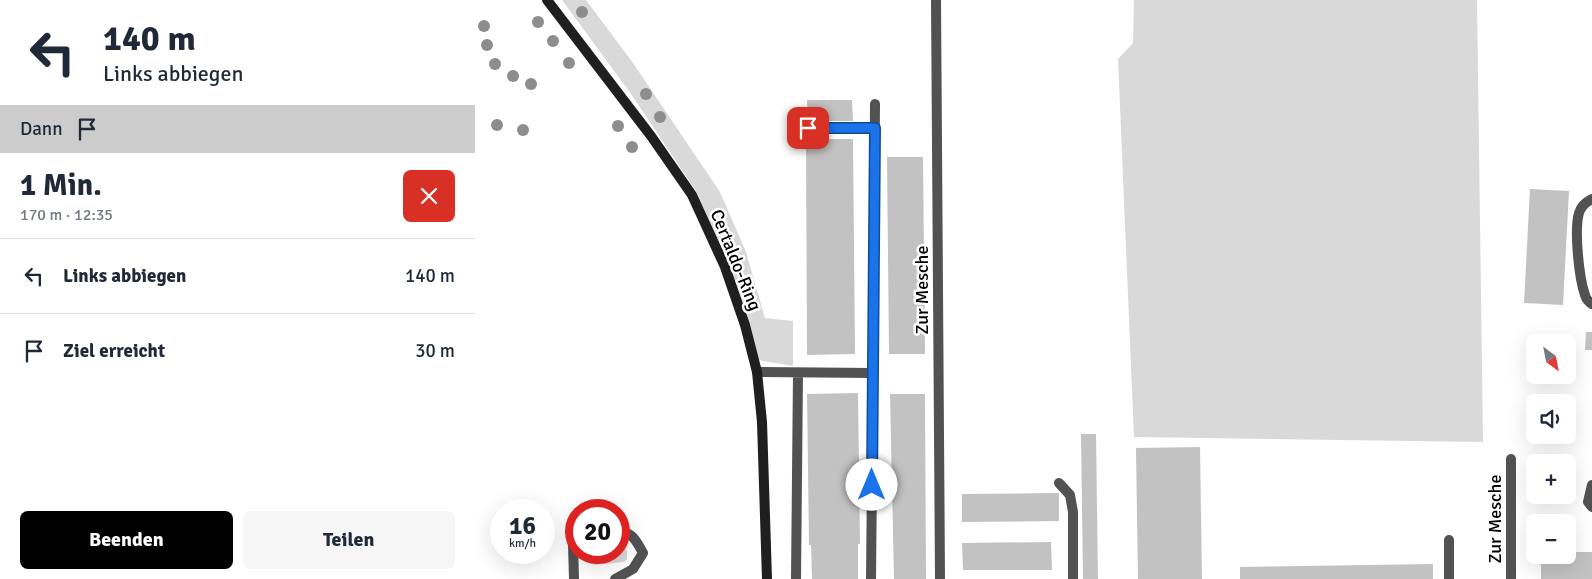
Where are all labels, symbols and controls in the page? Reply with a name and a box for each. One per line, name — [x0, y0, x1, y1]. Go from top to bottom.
text: 140 m — [103, 17, 196, 60]
icon: left — [20, 20, 85, 85]
text: Links abbiegen — [103, 60, 244, 87]
pin — [787, 107, 829, 149]
icon: arrive — [794, 114, 822, 142]
icon: arrive — [73, 115, 101, 143]
text: Dann — [20, 117, 63, 141]
text: 1 Min. — [20, 167, 102, 204]
button: close — [403, 170, 455, 222]
text: 170 m · 12:35 — [20, 205, 113, 225]
street label: Certaldo-Ring — [706, 206, 766, 314]
street label: Zur Mesche — [911, 246, 933, 334]
icon: left — [20, 262, 48, 290]
text: Links abbiegen — [63, 264, 186, 288]
text: 140 m — [405, 264, 455, 288]
north arrow — [1526, 334, 1576, 384]
map controls — [1526, 334, 1576, 564]
icon: arrive — [20, 337, 48, 365]
text: Ziel erreicht — [63, 339, 165, 363]
text: 30 m — [415, 339, 455, 363]
button: sound — [1526, 394, 1576, 444]
button: + — [1526, 454, 1576, 504]
position arrow — [845, 458, 897, 510]
street label: Zur Mesche — [1484, 475, 1506, 563]
speed limit sign: 20 — [565, 499, 630, 564]
text: 16 — [509, 510, 536, 541]
button: Beenden — [20, 511, 233, 569]
button: Teilen — [243, 511, 455, 569]
button: − — [1526, 514, 1576, 564]
text: km/h — [509, 536, 536, 551]

